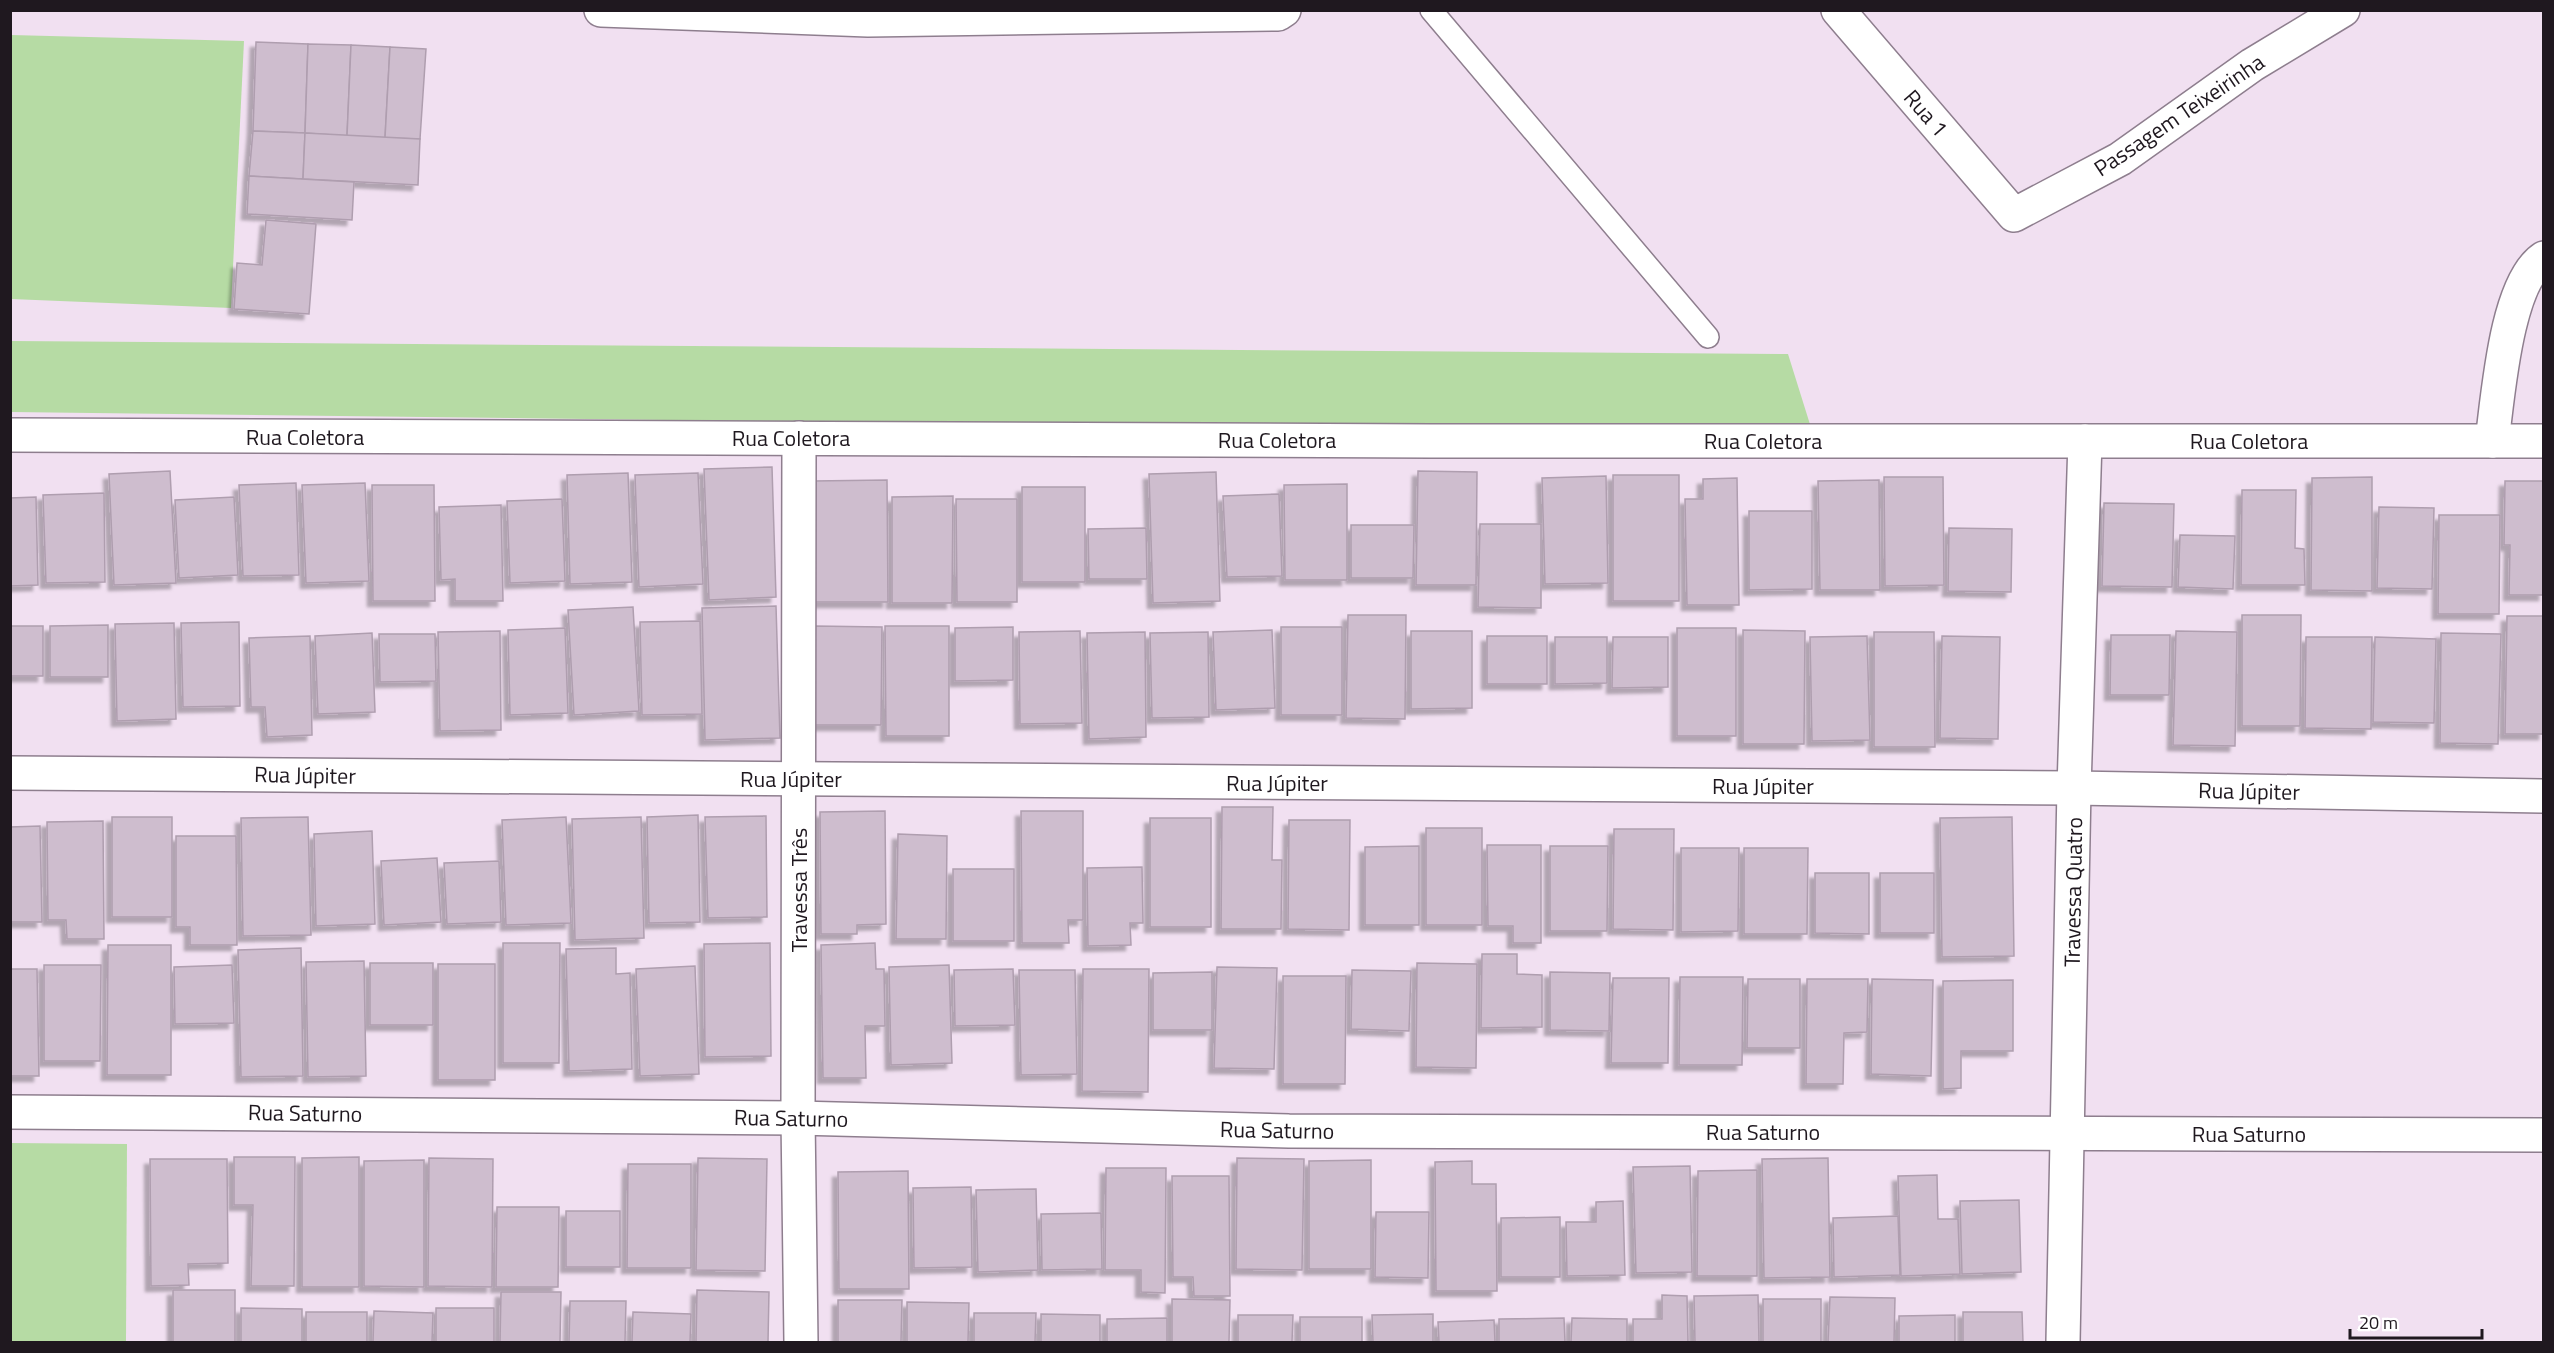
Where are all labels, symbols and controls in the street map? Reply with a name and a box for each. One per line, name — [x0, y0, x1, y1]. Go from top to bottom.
street label: Passagem Teixeirinha — [2087, 45, 2271, 185]
street label: Rua 1 — [1896, 82, 1956, 144]
street label: Rua Coletora — [246, 420, 364, 454]
street label: Rua Coletora — [732, 421, 850, 455]
street label: Rua Coletora — [1218, 423, 1336, 457]
street label: Rua Coletora — [1704, 424, 1822, 458]
street label: Rua Coletora — [2190, 424, 2308, 458]
street label: Rua Júpiter — [254, 757, 357, 793]
street label: Rua Júpiter — [740, 762, 842, 796]
street label: Rua Júpiter — [1226, 766, 1328, 800]
street label: Rua Júpiter — [1712, 769, 1814, 803]
street label: Rua Júpiter — [2198, 773, 2301, 809]
street label: Travessa Quatro — [2055, 817, 2091, 967]
street label: Travessa Três — [782, 828, 816, 952]
street label: Rua Saturno — [247, 1095, 363, 1131]
street label: Rua Saturno — [733, 1100, 849, 1136]
street label: Rua Saturno — [1219, 1112, 1335, 1148]
street label: Rua Saturno — [1706, 1115, 1820, 1149]
street label: Rua Saturno — [2192, 1117, 2306, 1151]
scale bar — [2350, 1302, 2482, 1340]
text: 20 m — [2359, 1309, 2398, 1336]

